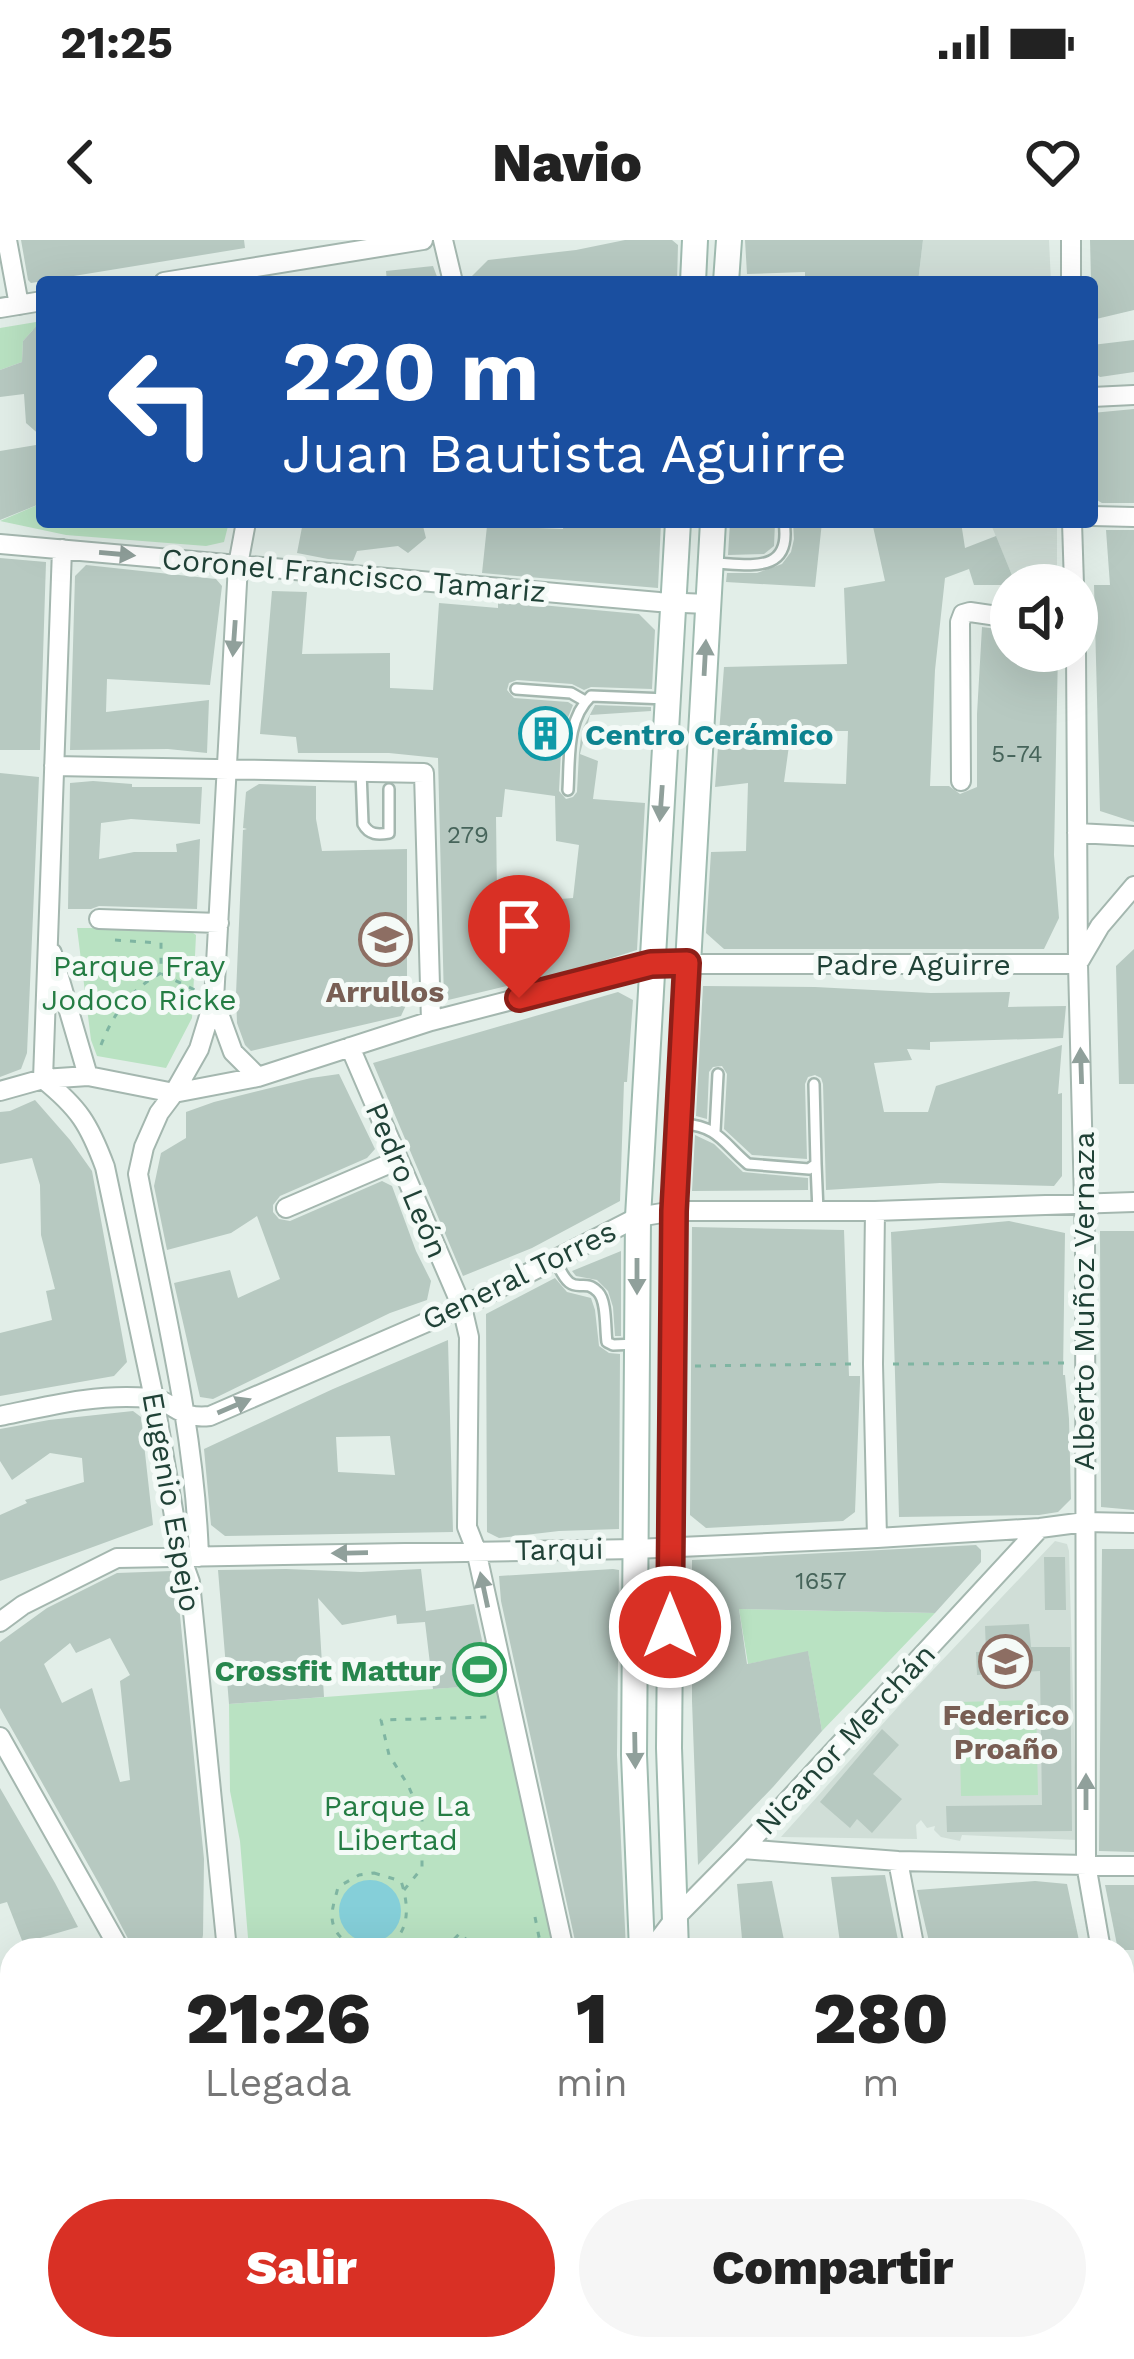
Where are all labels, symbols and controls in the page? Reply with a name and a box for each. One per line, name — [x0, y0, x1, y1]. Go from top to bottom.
text: 21:25 — [60, 16, 173, 69]
icon: back — [48, 129, 114, 195]
icon: heart — [1020, 129, 1086, 195]
text: Navio — [492, 131, 642, 194]
text: 220 m — [282, 322, 539, 420]
icon: left — [84, 324, 240, 480]
text: Juan Bautista Aguirre — [282, 422, 847, 485]
street label: Coronel Francisco Tamariz — [160, 541, 548, 609]
one-way arrow — [98, 545, 136, 564]
map controls — [990, 564, 1098, 672]
button: sound — [990, 564, 1098, 672]
one-way arrow — [224, 620, 243, 657]
one-way arrow — [696, 638, 715, 676]
building icon: Centro Cerámico — [518, 706, 574, 762]
place label: Centro Cerámico — [585, 717, 834, 752]
house number: 5-74 — [991, 740, 1043, 768]
one-way arrow — [651, 785, 670, 823]
house number: 279 — [447, 821, 489, 849]
pin — [468, 875, 570, 998]
icon: arrive — [486, 893, 552, 959]
school or university icon: Arrullos — [357, 911, 413, 967]
street label: Padre Aguirre — [815, 947, 1011, 982]
park label: Parque Fray Jodoco Ricke — [42, 948, 236, 1017]
place label: Arrullos — [326, 974, 444, 1009]
one-way arrow — [1071, 1046, 1090, 1084]
street label: Pedro León — [359, 1097, 455, 1263]
street label: Alberto Muñoz Vernaza — [1066, 1132, 1101, 1470]
street label: General Torres — [416, 1213, 622, 1337]
one-way arrow — [627, 1258, 647, 1296]
street label: Eugenio Espejo — [135, 1389, 209, 1615]
one-way arrow — [217, 1395, 252, 1415]
street label: Tarqui — [514, 1531, 604, 1567]
one-way arrow — [330, 1544, 368, 1563]
position arrow — [607, 1564, 733, 1690]
house number: 1657 — [795, 1567, 847, 1595]
one-way arrow — [474, 1570, 493, 1608]
school or university icon: Federico Proaño — [978, 1634, 1034, 1690]
street label: Nicanor Merchán — [748, 1637, 942, 1841]
sports icon: Crossfit Mattur — [452, 1642, 508, 1698]
place label: Crossfit Mattur — [214, 1653, 441, 1688]
place label: Federico Proaño — [942, 1697, 1070, 1766]
one-way arrow — [625, 1732, 644, 1770]
one-way arrow — [1076, 1772, 1096, 1810]
park label: Parque La Libertad — [324, 1788, 470, 1857]
text: 21:26 — [185, 1976, 371, 2060]
text: 1 — [576, 1976, 608, 2060]
text: 280 — [813, 1976, 949, 2060]
text: Llegada — [204, 2060, 352, 2105]
text: min — [556, 2060, 628, 2105]
text: m — [862, 2060, 899, 2105]
button: Salir — [48, 2199, 555, 2337]
button: Compartir — [579, 2199, 1086, 2337]

